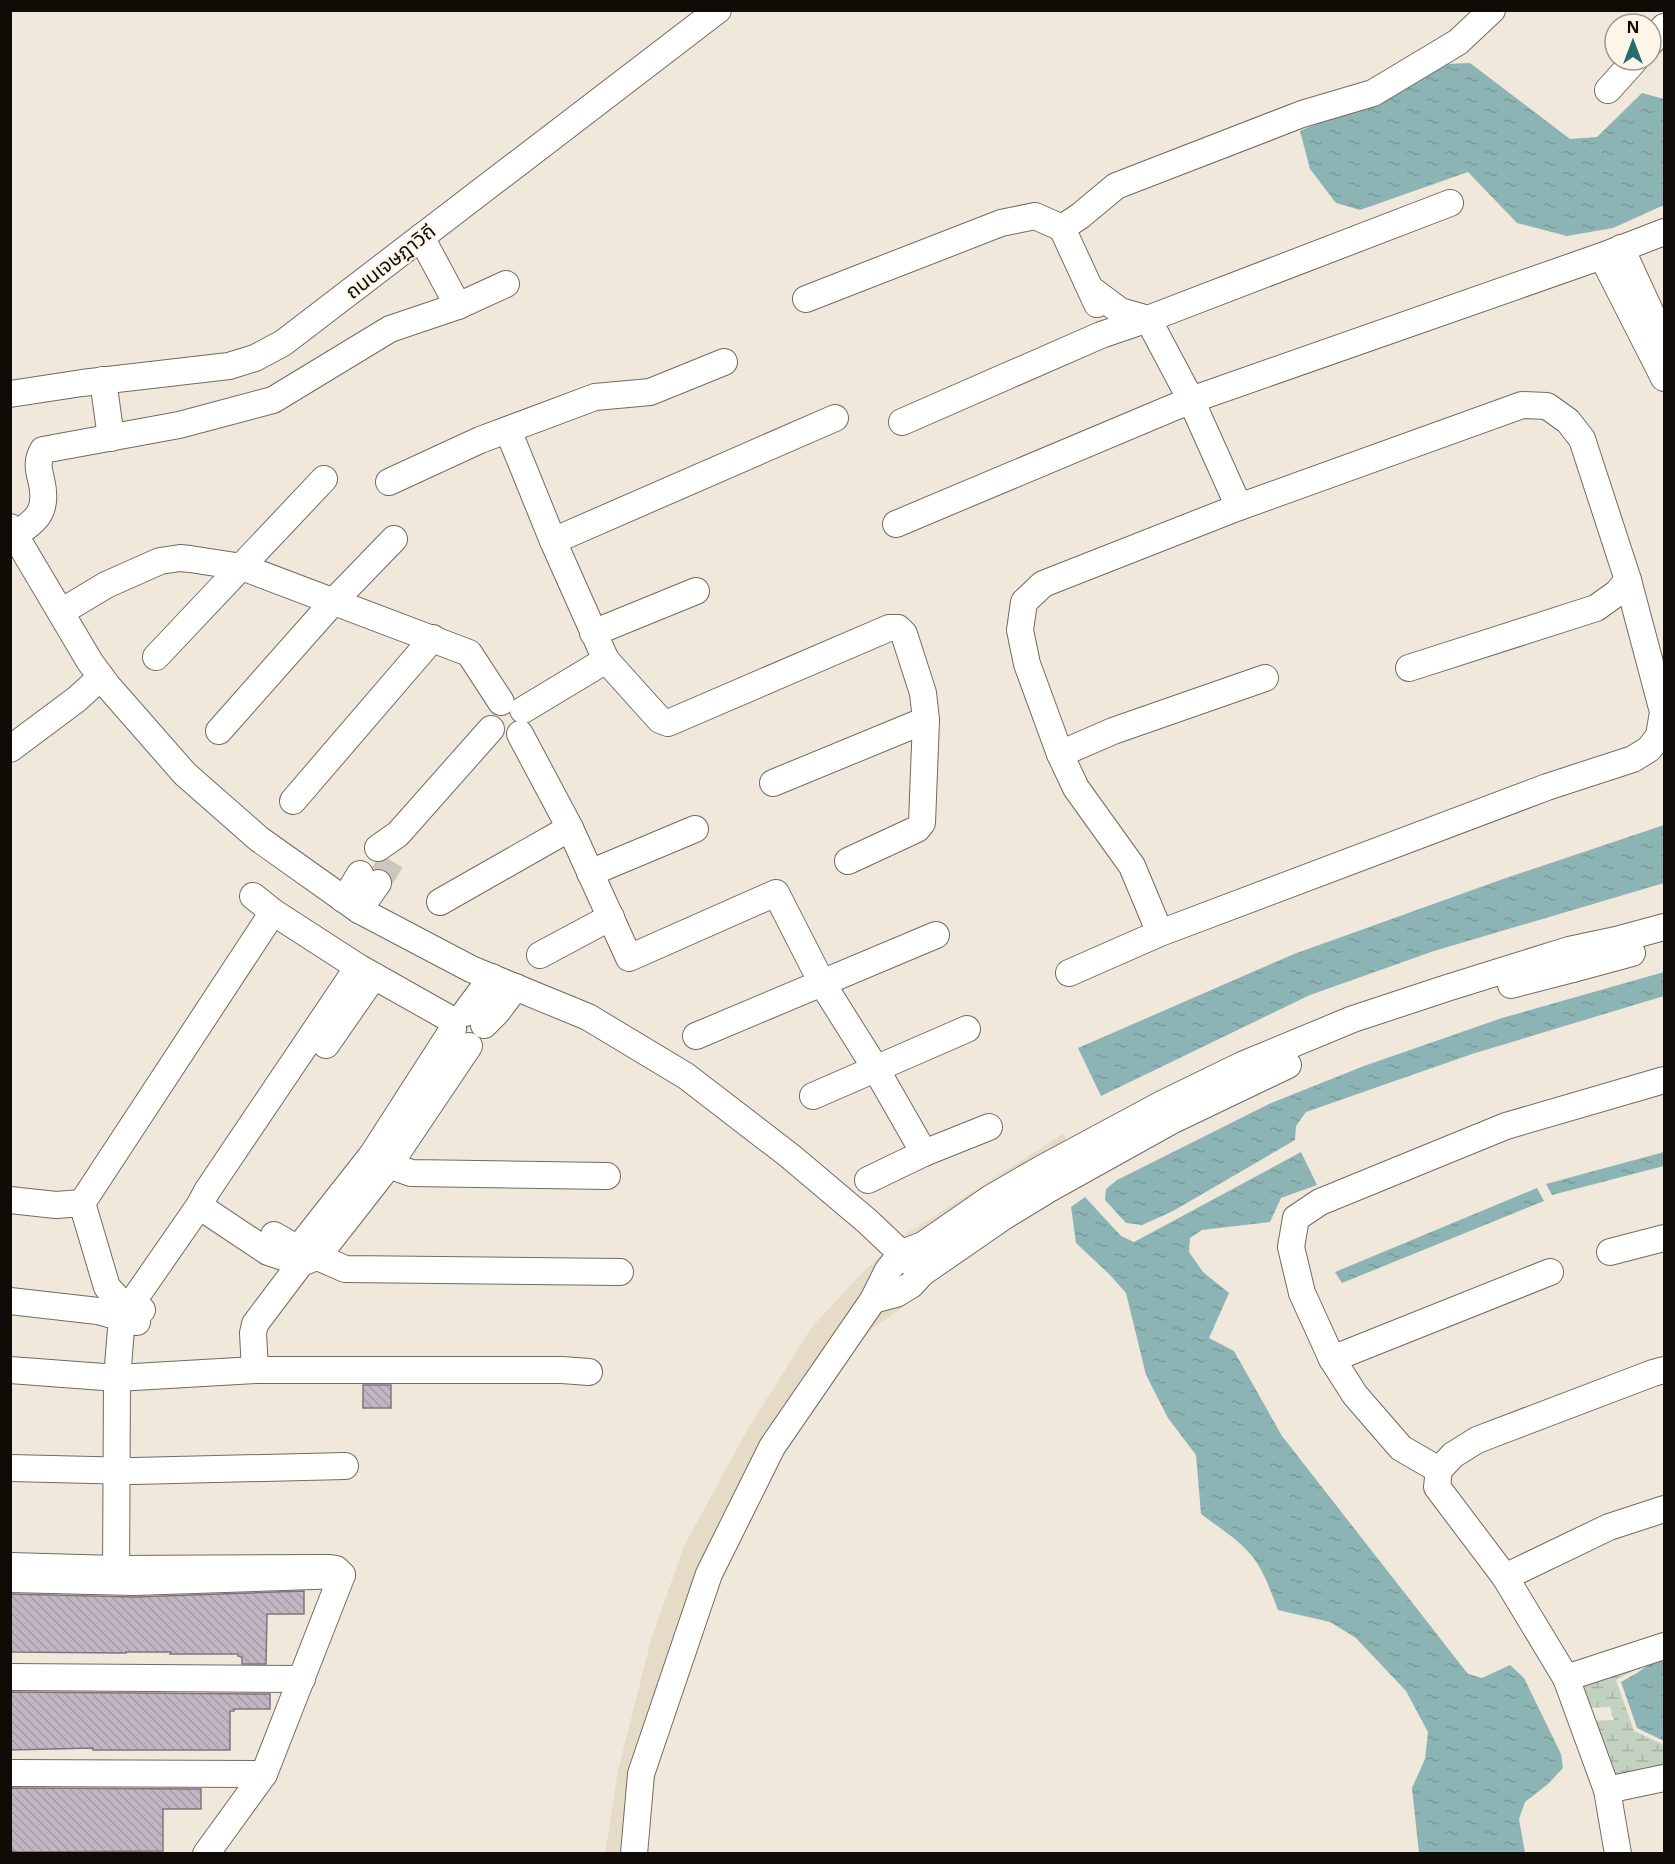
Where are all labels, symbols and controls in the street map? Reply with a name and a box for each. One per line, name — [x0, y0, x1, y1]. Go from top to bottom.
north arrow — [1603, 12, 1663, 72]
text: N — [1626, 16, 1640, 38]
street label: ถนนเจษฎาวิถี — [339, 217, 441, 305]

